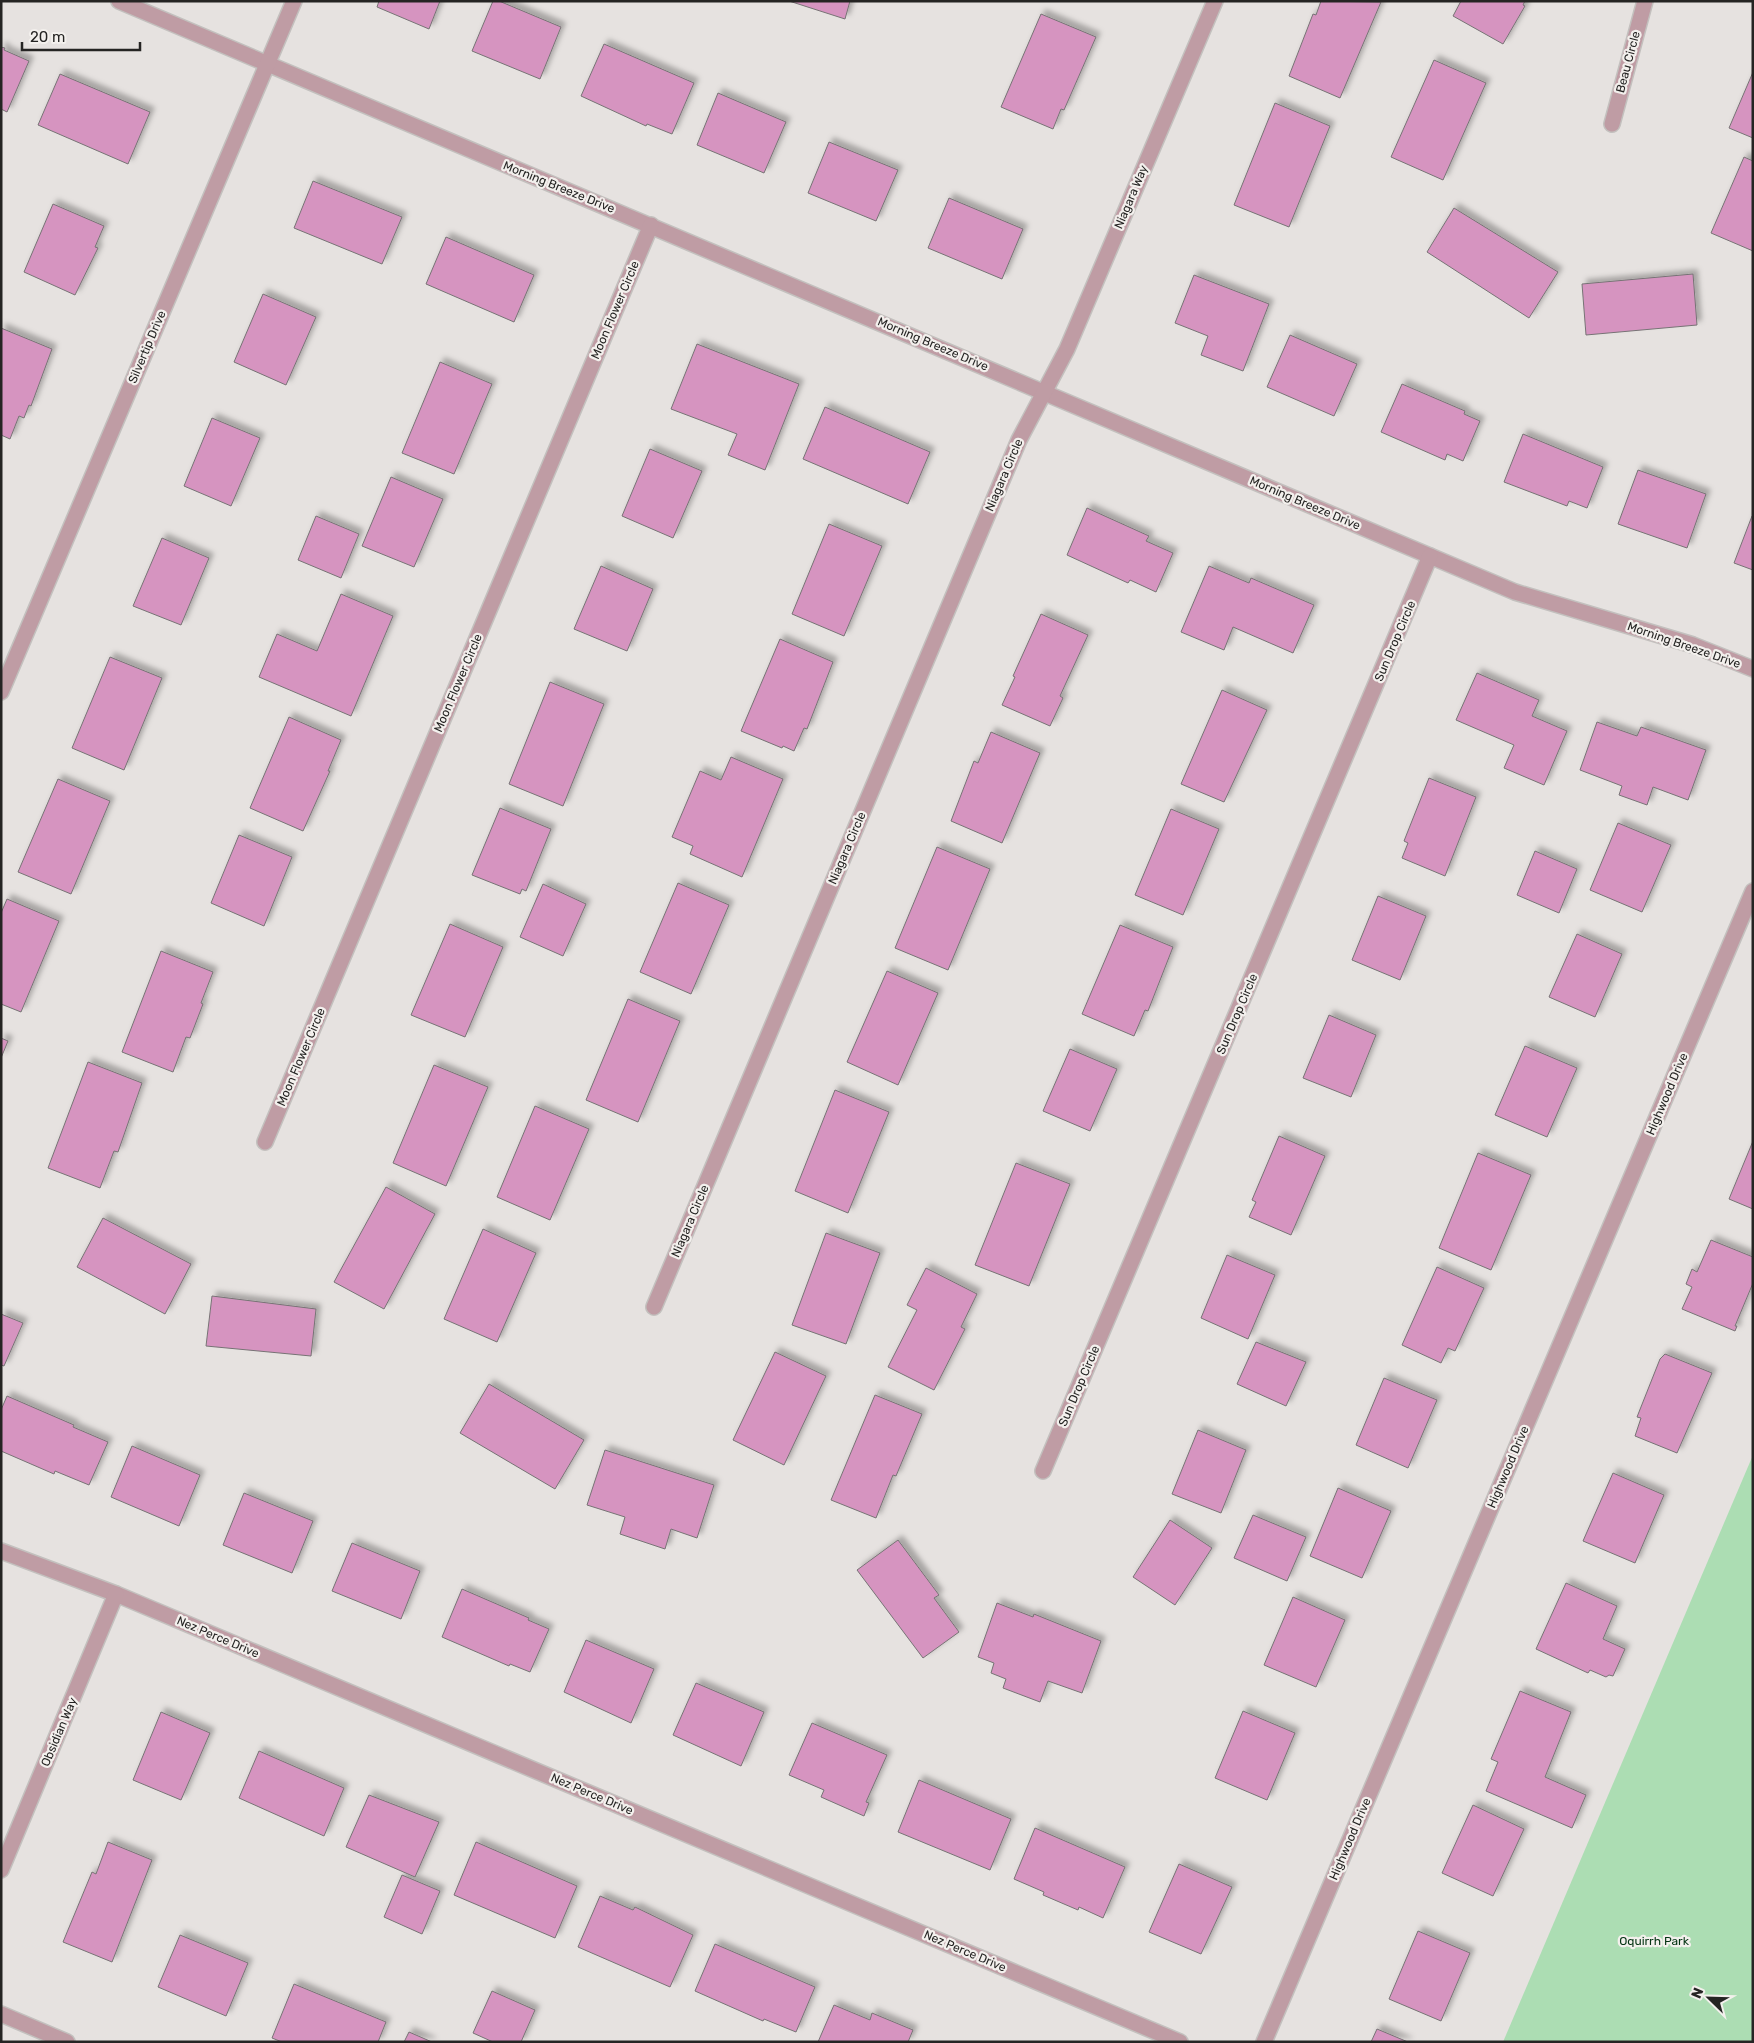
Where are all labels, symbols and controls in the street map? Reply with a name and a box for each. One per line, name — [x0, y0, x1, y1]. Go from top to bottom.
scale bar — [22, 20, 140, 52]
text: 20 m — [30, 28, 65, 46]
street label: Beau Circle — [1613, 29, 1643, 94]
street label: Morning Breeze Drive — [501, 158, 617, 216]
street label: Niagara Way — [1111, 163, 1151, 231]
street label: Moon Flower Circle — [588, 259, 642, 361]
street label: Silvertip Drive — [125, 308, 169, 385]
street label: Morning Breeze Drive — [875, 314, 991, 374]
street label: Niagara Circle — [982, 436, 1026, 513]
street label: Morning Breeze Drive — [1247, 473, 1363, 533]
street label: Sun Drop Circle — [1372, 598, 1418, 683]
street label: Morning Breeze Drive — [1625, 619, 1743, 671]
street label: Moon Flower Circle — [431, 632, 485, 734]
street label: Niagara Circle — [825, 809, 869, 886]
street label: Sun Drop Circle — [1214, 971, 1260, 1056]
street label: Moon Flower Circle — [274, 1006, 328, 1108]
street label: Highwood Drive — [1643, 1050, 1691, 1137]
street label: Niagara Circle — [668, 1182, 712, 1259]
street label: Sun Drop Circle — [1056, 1343, 1102, 1428]
street label: Highwood Drive — [1484, 1423, 1532, 1510]
street label: Nez Perce Drive — [175, 1613, 262, 1661]
street label: Obsidian Way — [38, 1695, 80, 1769]
street label: Nez Perce Drive — [549, 1770, 636, 1818]
street label: Highwood Drive — [1326, 1795, 1374, 1882]
street label: Nez Perce Drive — [922, 1927, 1009, 1975]
park label: Oquirrh Park — [1619, 1934, 1690, 1948]
north arrow — [1684, 1973, 1734, 2023]
text: N — [1688, 1985, 1707, 2001]

